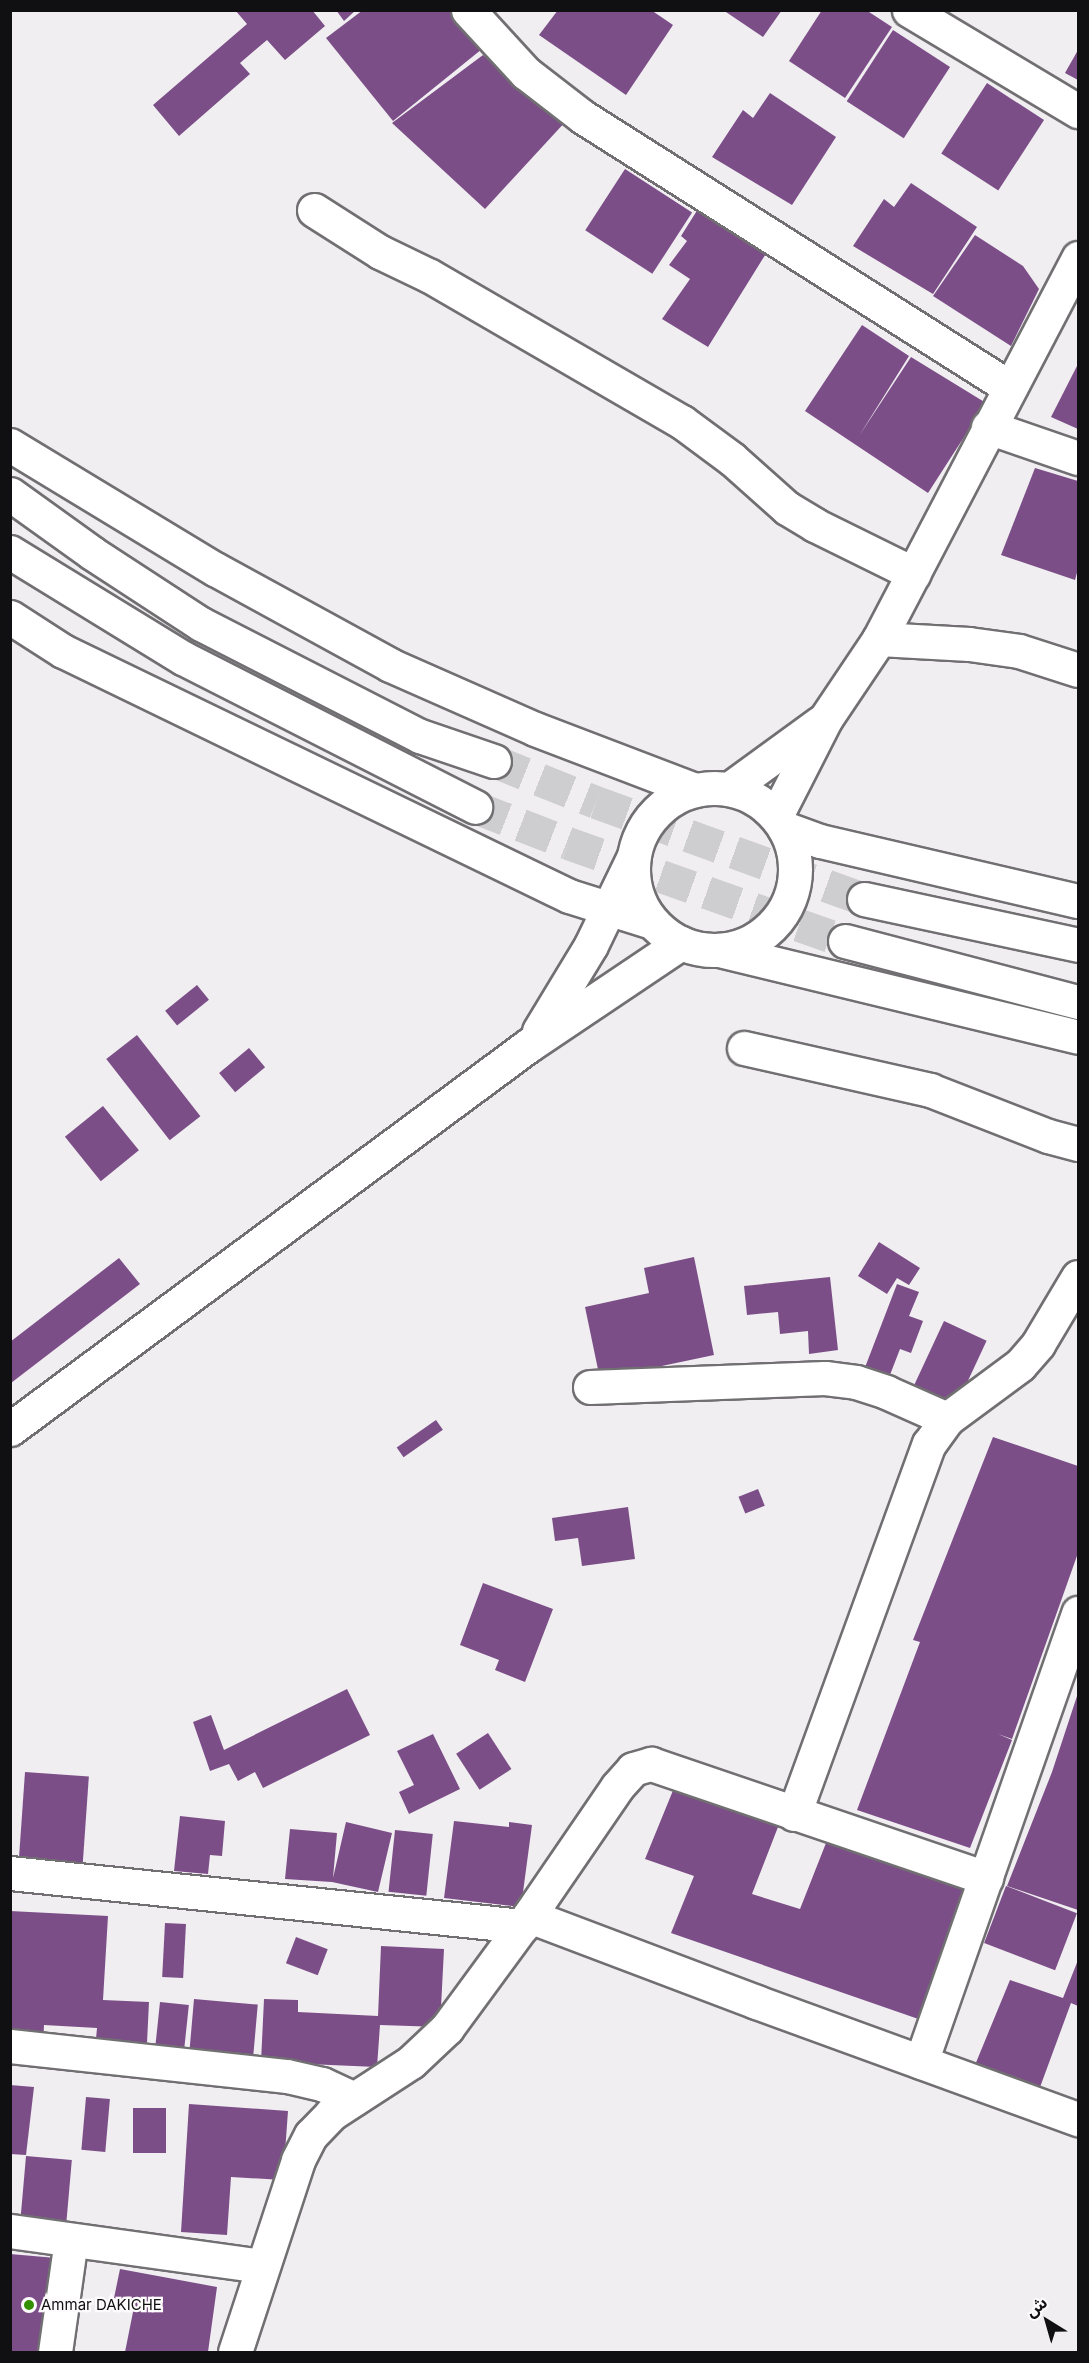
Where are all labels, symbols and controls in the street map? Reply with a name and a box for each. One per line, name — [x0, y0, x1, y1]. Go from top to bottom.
north arrow — [1017, 2291, 1077, 2351]
text: ش — [1021, 2292, 1051, 2321]
place label: Ammar DAKICHE — [41, 2296, 162, 2314]
marker: Ammar DAKICHE — [22, 2298, 36, 2312]

